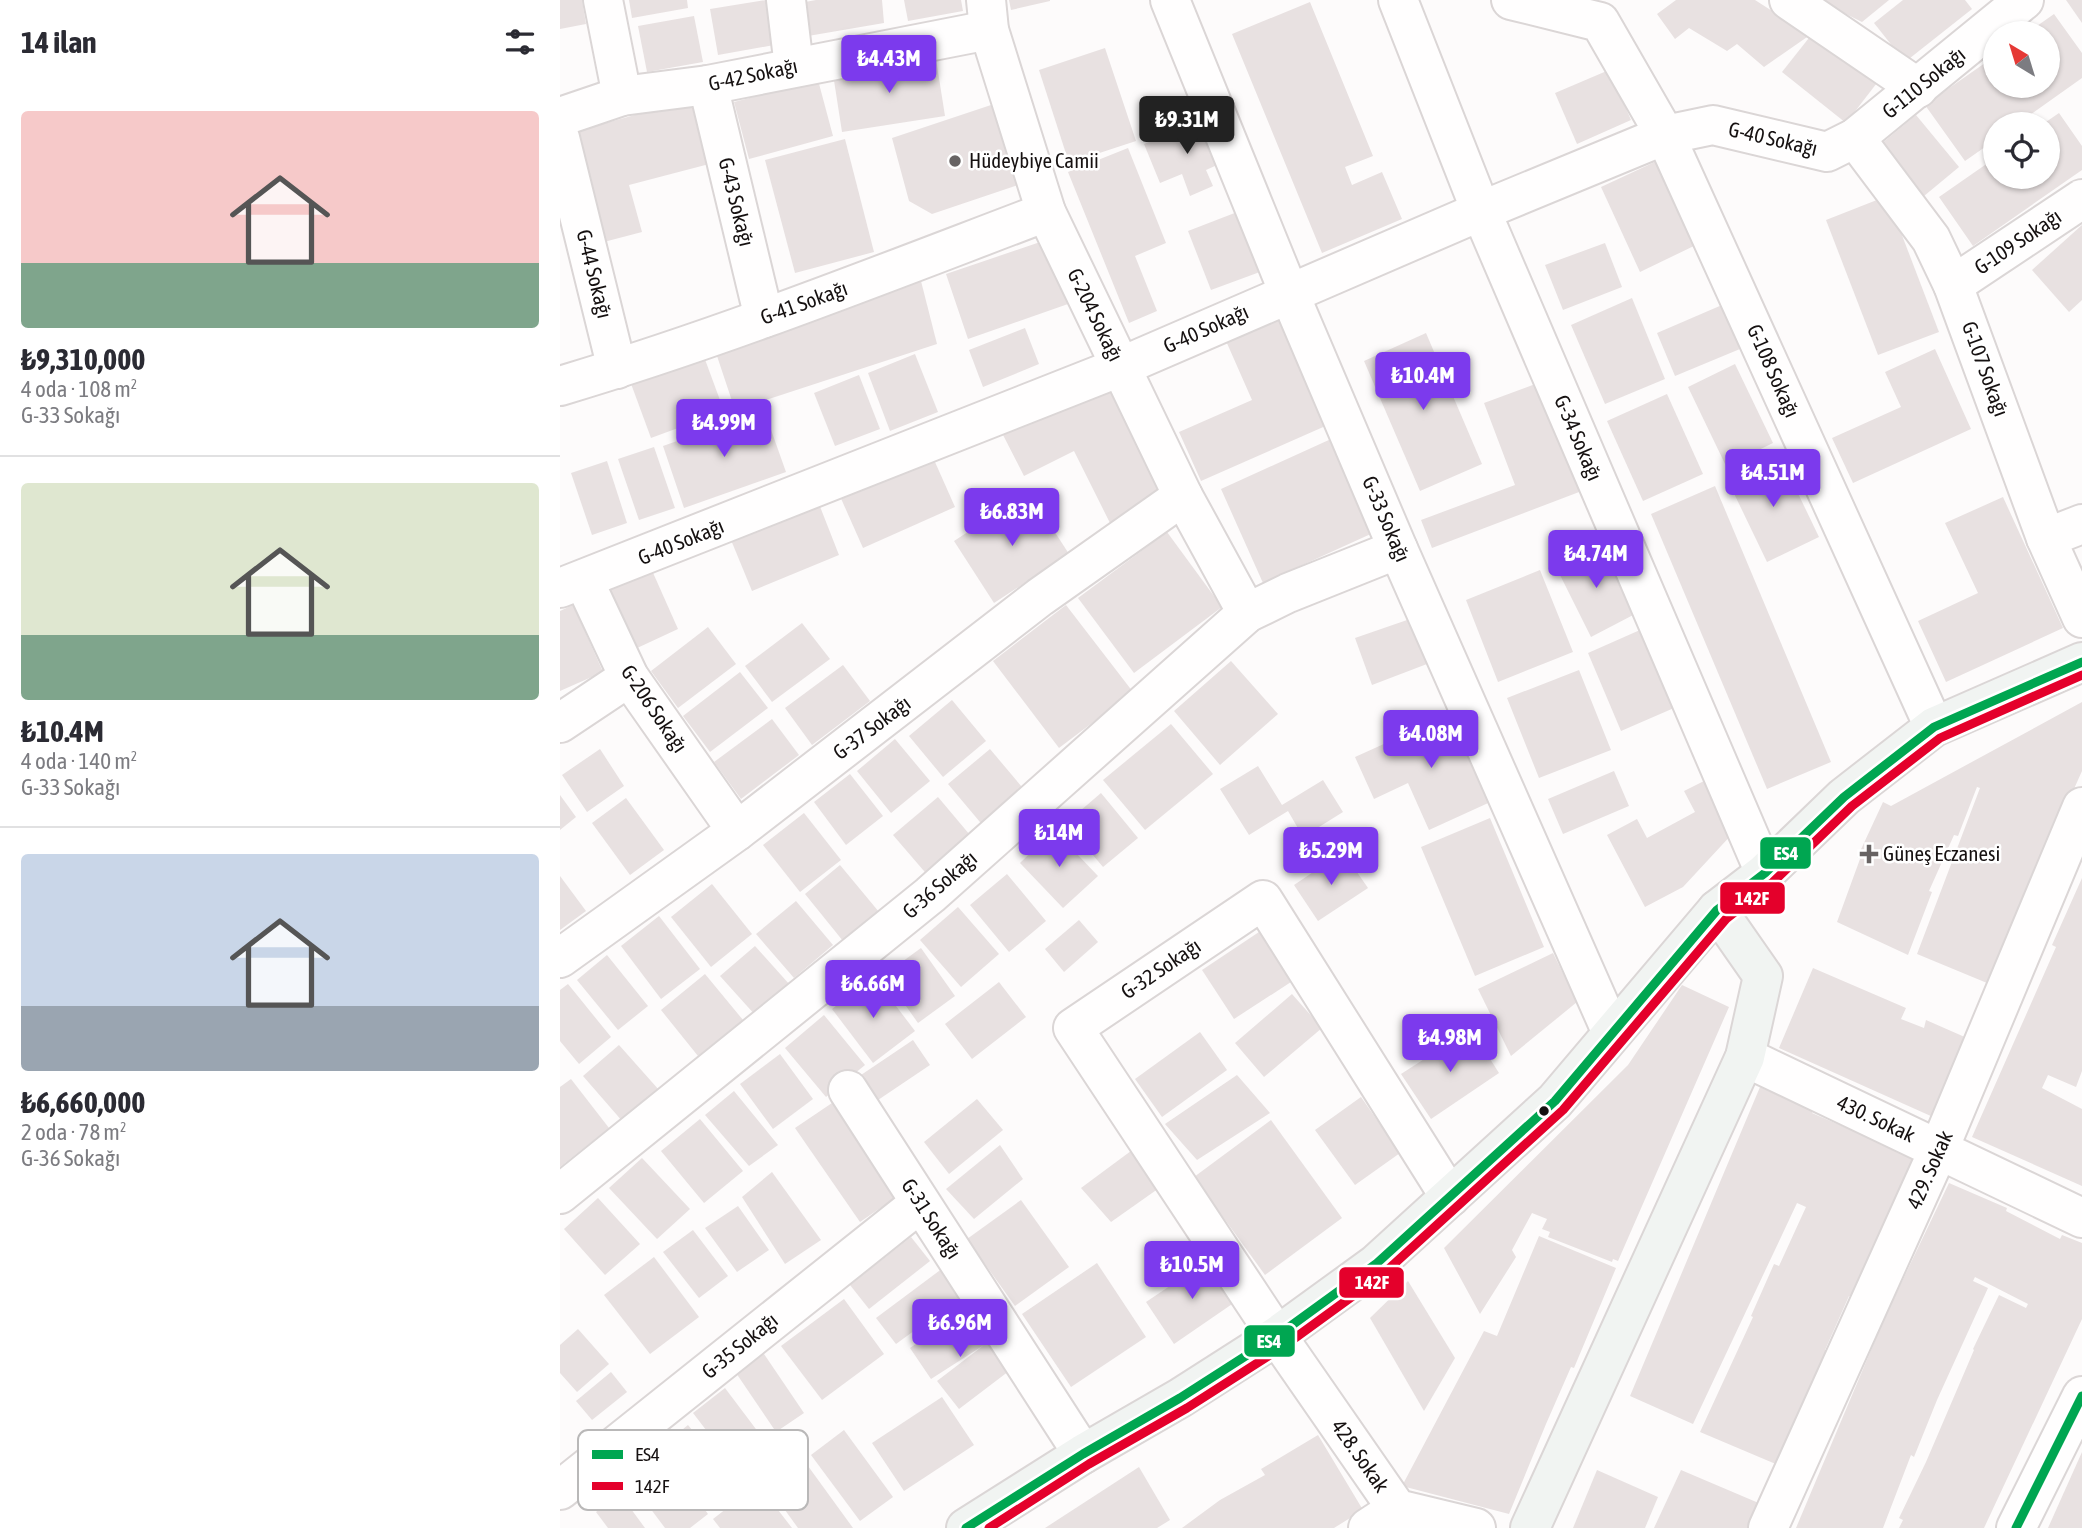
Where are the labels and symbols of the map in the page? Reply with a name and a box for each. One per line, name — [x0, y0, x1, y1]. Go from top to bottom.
north arrow — [1983, 21, 2060, 98]
pin: ₺4.43M — [832, 36, 946, 95]
street label: G-110 Sokağı — [1877, 42, 1970, 123]
street label: G-42 Sokağı — [706, 53, 800, 95]
pin: ₺9.31M — [1130, 96, 1244, 156]
street label: G-40 Sokağı — [1726, 116, 1820, 160]
place label: Hüdeybiye Camii — [969, 148, 1099, 172]
marker: Hüdeybiye Camii — [947, 153, 963, 169]
street label: G-43 Sokağı — [714, 155, 760, 249]
street label: G-109 Sokağı — [1970, 203, 2065, 279]
street label: G-44 Sokağı — [572, 227, 618, 321]
street label: G-204 Sokağı — [1063, 264, 1129, 365]
street label: G-41 Sokağı — [757, 275, 850, 329]
street label: G-40 Sokağı — [1159, 299, 1252, 357]
street label: G-107 Sokağı — [1958, 318, 2014, 419]
street label: G-108 Sokağı — [1743, 320, 1805, 421]
pin: ₺10.4M — [1366, 352, 1480, 412]
street label: G-34 Sokağı — [1550, 391, 1608, 484]
pin: ₺4.99M — [667, 400, 781, 459]
pin: ₺4.51M — [1716, 449, 1830, 509]
street label: G-33 Sokağı — [1358, 472, 1416, 565]
pin: ₺6.83M — [955, 489, 1069, 548]
street label: G-40 Sokağı — [634, 513, 727, 569]
pin: ₺4.74M — [1539, 530, 1653, 590]
street label: G-206 Sokağı — [617, 660, 693, 757]
street label: G-37 Sokağı — [828, 690, 915, 764]
pin: ₺4.08M — [1374, 710, 1488, 770]
pin: ₺14M — [1018, 810, 1100, 869]
pin: ₺5.29M — [1274, 828, 1388, 887]
line badge: ES4 — [1759, 836, 1812, 870]
place label: Güneş Eczanesi — [1883, 841, 2000, 865]
text: ES4 — [1773, 842, 1799, 864]
street label: G-36 Sokağı — [897, 845, 981, 923]
marker: Güneş Eczanesi — [1861, 846, 1877, 862]
line badge: 142F — [1719, 881, 1786, 915]
text: 142F — [1735, 887, 1770, 909]
street label: G-32 Sokağı — [1116, 933, 1205, 1003]
pin: ₺6.66M — [816, 960, 930, 1020]
pin: ₺4.98M — [1393, 1014, 1507, 1074]
street label: 430. Sokak — [1834, 1090, 1919, 1147]
unlabelled marker — [1537, 1104, 1551, 1118]
street label: 429. Sokak — [1901, 1127, 1957, 1212]
street label: G-31 Sokağı — [897, 1174, 967, 1263]
pin: ₺10.5M — [1135, 1242, 1249, 1301]
line badge: 142F — [1338, 1266, 1405, 1299]
text: 142F — [1355, 1271, 1390, 1293]
pin: ₺6.96M — [903, 1300, 1017, 1359]
street label: G-35 Sokağı — [697, 1307, 782, 1383]
line badge: ES4 — [1243, 1324, 1296, 1358]
text: ES4 — [1256, 1330, 1282, 1352]
street label: 428. Sokak — [1327, 1414, 1395, 1496]
legend — [578, 1430, 808, 1510]
text: ES4 — [635, 1443, 660, 1465]
text: 142F — [635, 1475, 670, 1497]

